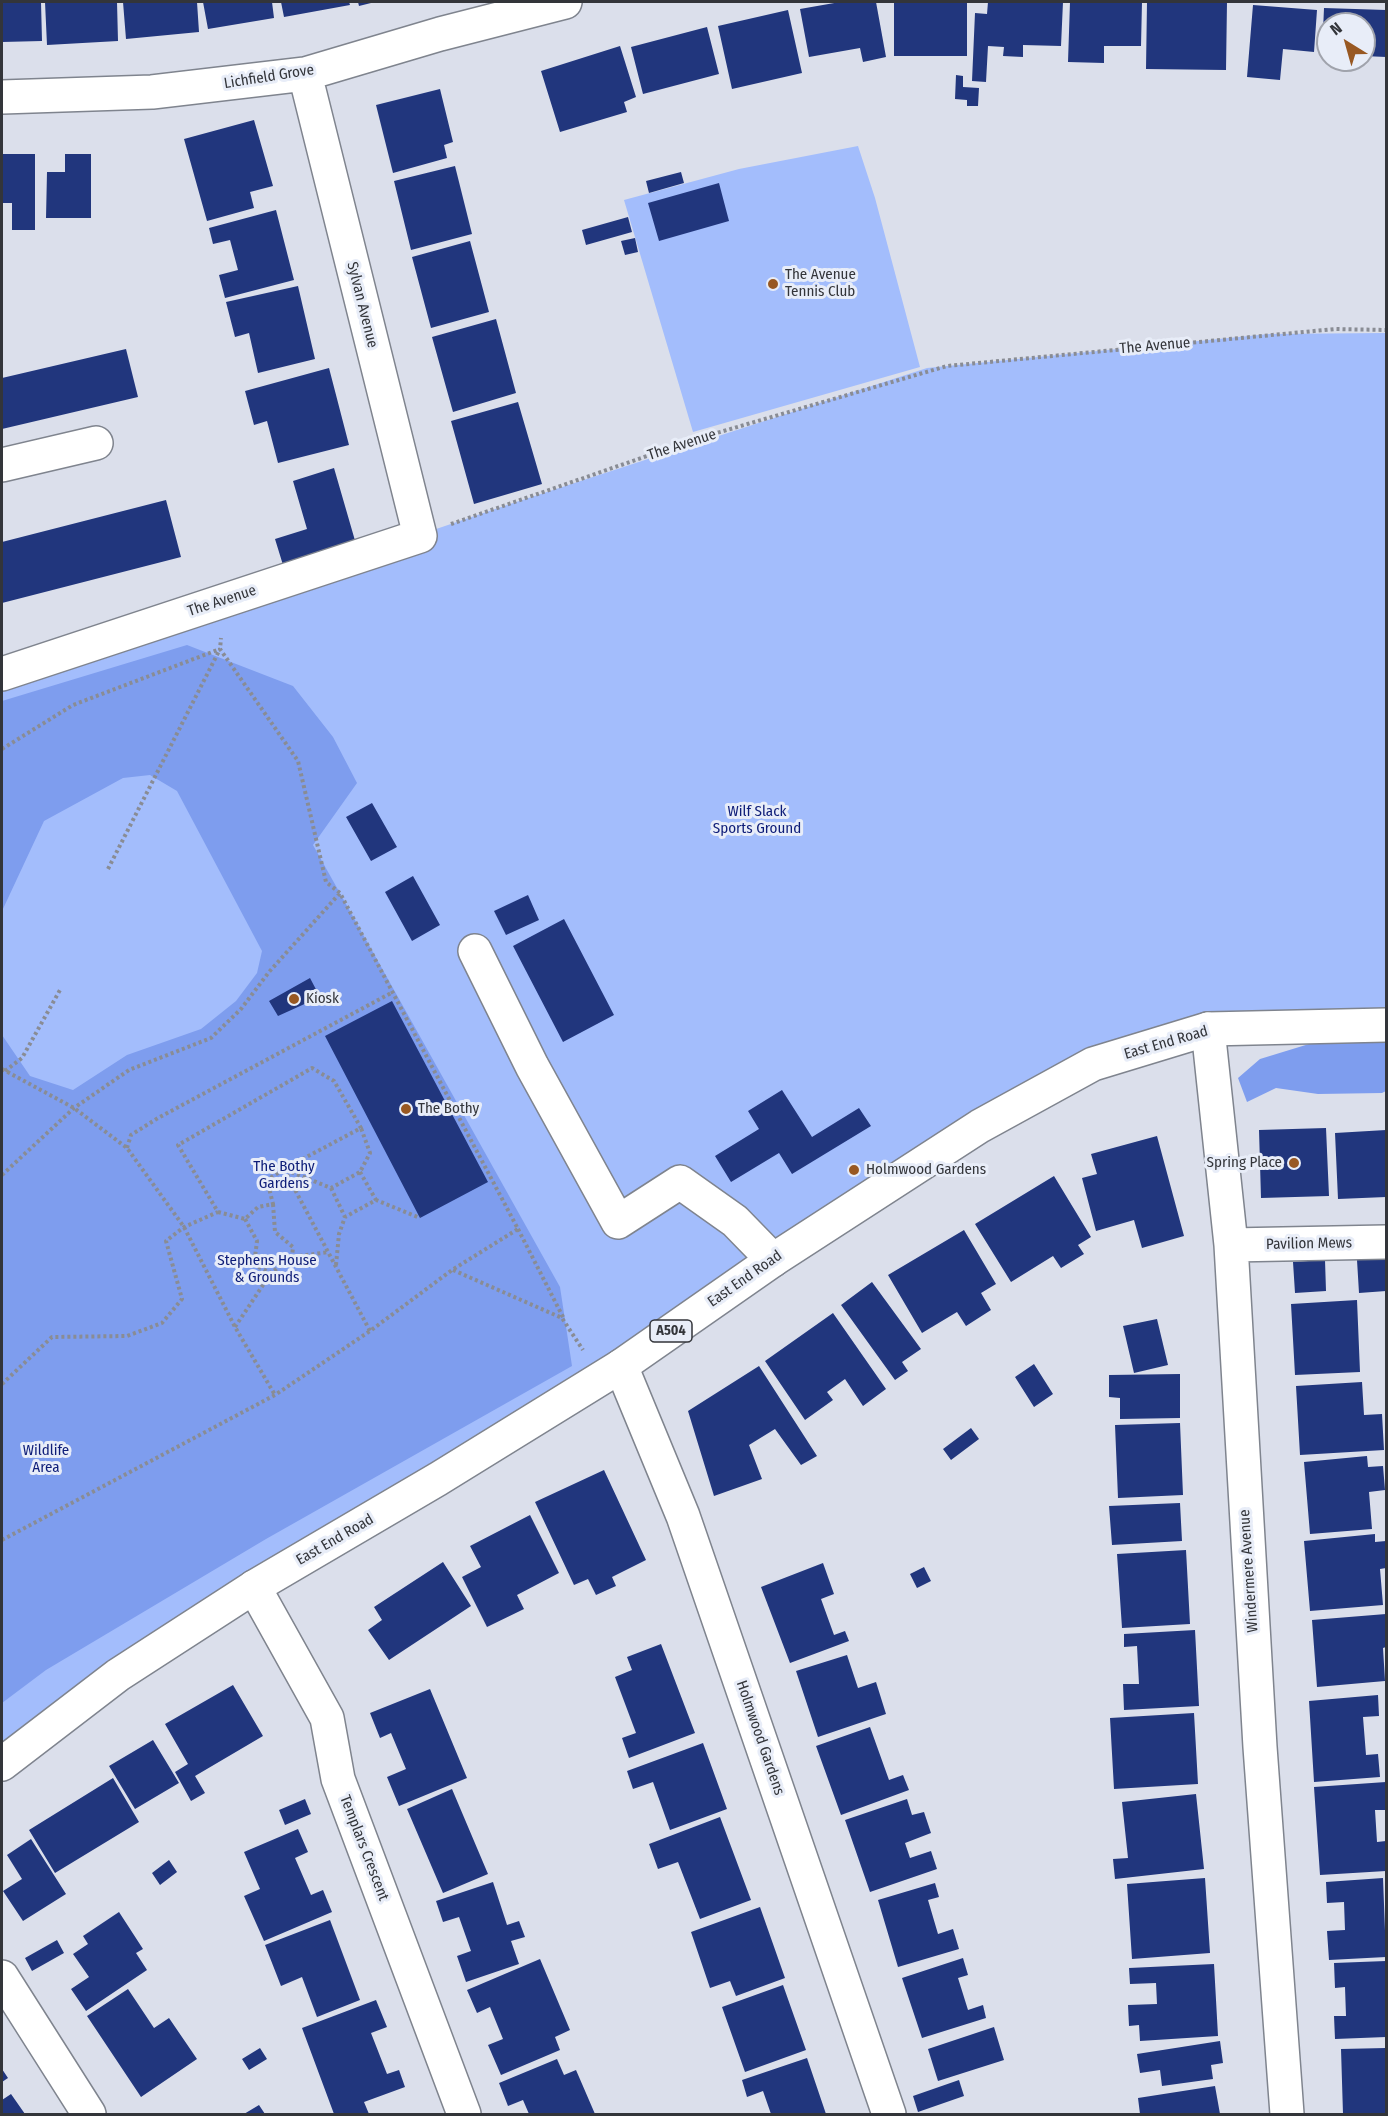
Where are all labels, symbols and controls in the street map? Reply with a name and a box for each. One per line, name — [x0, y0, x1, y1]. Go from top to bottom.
north arrow — [1316, 12, 1376, 72]
text: N — [1327, 18, 1346, 39]
street label: Lichfield Grove — [223, 61, 315, 93]
street label: Sylvan Avenue — [343, 260, 381, 350]
place label: The Avenue Tennis Club — [785, 266, 856, 301]
marker: The Avenue Tennis Club — [766, 277, 780, 291]
street label: The Avenue — [1119, 334, 1191, 358]
street label: The Avenue — [646, 425, 718, 465]
street label: The Avenue — [186, 581, 258, 621]
park label: Wilf Slack Sports Ground — [713, 803, 801, 838]
place label: Kiosk — [306, 990, 339, 1008]
marker: Kiosk — [287, 992, 301, 1006]
street label: East End Road — [1122, 1022, 1210, 1064]
place label: The Bothy — [418, 1100, 479, 1118]
marker: The Bothy — [399, 1102, 413, 1116]
place label: Spring Place — [1207, 1154, 1282, 1172]
marker: Spring Place — [1287, 1156, 1301, 1170]
park label: The Bothy Gardens — [253, 1158, 315, 1193]
place label: Holmwood Gardens — [866, 1161, 986, 1179]
marker: Holmwood Gardens — [847, 1163, 861, 1177]
street label: Pavilion Mews — [1266, 1234, 1352, 1254]
street label: East End Road — [704, 1247, 786, 1311]
park label: Stephens House & Grounds — [217, 1252, 317, 1287]
road number: A504 — [650, 1320, 692, 1342]
park label: Wildlife Area — [23, 1442, 69, 1477]
street label: Windermere Avenue — [1236, 1509, 1262, 1633]
street label: East End Road — [293, 1511, 377, 1569]
street label: Holmwood Gardens — [732, 1678, 788, 1798]
street label: Templars Crescent — [336, 1793, 392, 1903]

